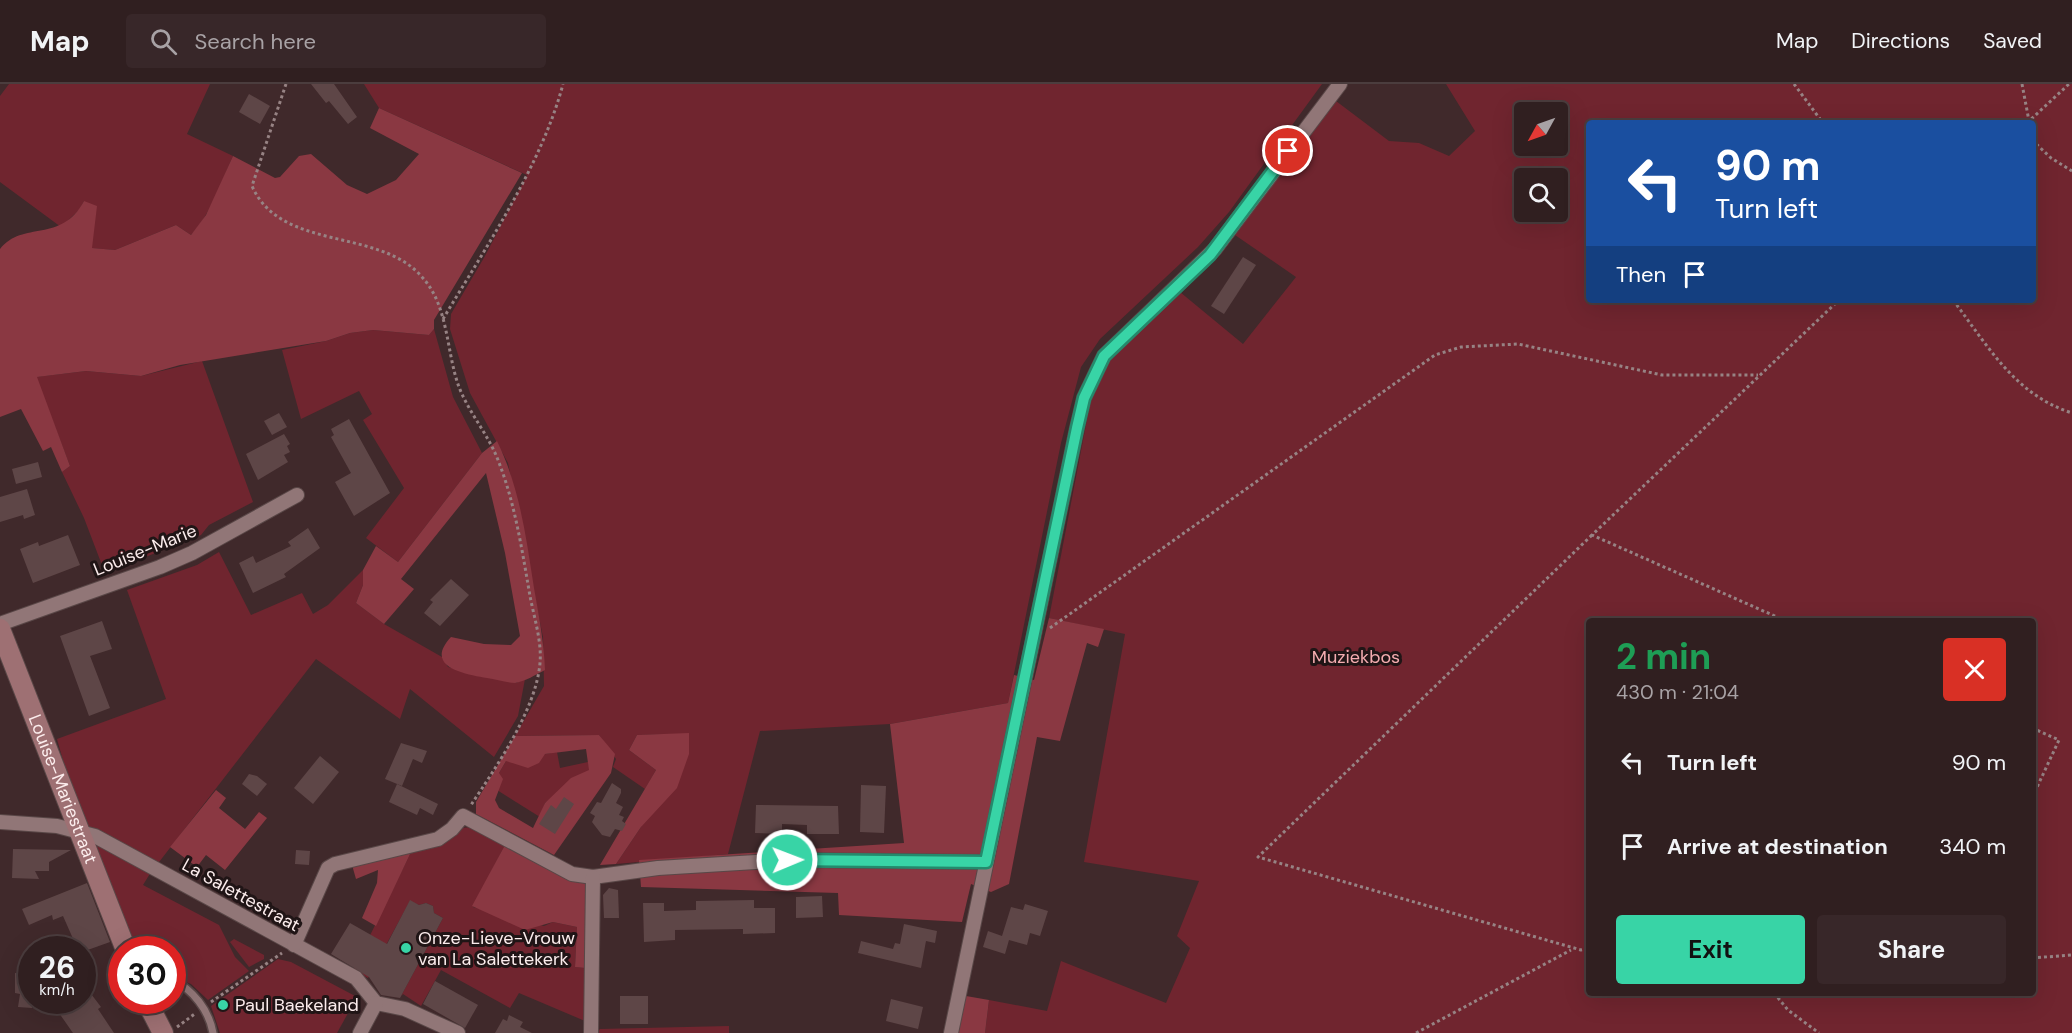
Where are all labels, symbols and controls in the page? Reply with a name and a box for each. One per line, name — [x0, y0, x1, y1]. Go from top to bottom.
search box — [126, 14, 546, 68]
text: Map — [30, 23, 90, 60]
icon: search — [147, 25, 180, 58]
text: Search here — [195, 27, 316, 56]
text: Map — [1776, 27, 1818, 55]
text: Directions — [1851, 27, 1950, 55]
text: Saved — [1983, 27, 2042, 55]
north arrow — [1514, 102, 1568, 156]
map controls — [1514, 102, 1568, 222]
pin — [1262, 125, 1313, 176]
icon: arrive — [1271, 134, 1304, 167]
text: 90 m — [1715, 138, 1821, 193]
icon: left — [1616, 144, 1694, 222]
button: search — [1514, 168, 1568, 222]
text: Turn left — [1715, 191, 1818, 226]
icon: arrive — [1678, 258, 1711, 291]
text: Then — [1616, 260, 1666, 289]
street label: Louise-Marie — [90, 518, 200, 582]
text: 2 min — [1616, 633, 1711, 680]
button: close — [1943, 638, 2006, 701]
park label: Muziekbos — [1312, 645, 1400, 669]
text: 430 m · 21:04 — [1616, 679, 1739, 705]
street label: Louise-Mariestraat — [23, 711, 103, 867]
icon: left — [1616, 746, 1649, 779]
text: Turn left — [1667, 748, 1757, 777]
text: 90 m — [1952, 748, 2006, 777]
position arrow — [755, 828, 819, 892]
icon: arrive — [1616, 830, 1649, 863]
text: Arrive at destination — [1667, 832, 1888, 861]
text: 340 m — [1939, 832, 2006, 861]
street label: La Salettestraat — [178, 853, 304, 937]
button: Exit — [1616, 915, 1805, 984]
button: Share — [1817, 915, 2006, 984]
place label: Onze-Lieve-Vrouw van La Salettekerk — [418, 926, 575, 971]
speed limit sign: 30 — [108, 936, 186, 1014]
marker: Onze-Lieve-Vrouw van La Salettekerk — [399, 941, 413, 955]
text: 26 — [39, 948, 75, 987]
text: km/h — [39, 980, 75, 1000]
place label: Paul Baekeland — [235, 993, 359, 1017]
marker: Paul Baekeland — [216, 998, 230, 1012]

